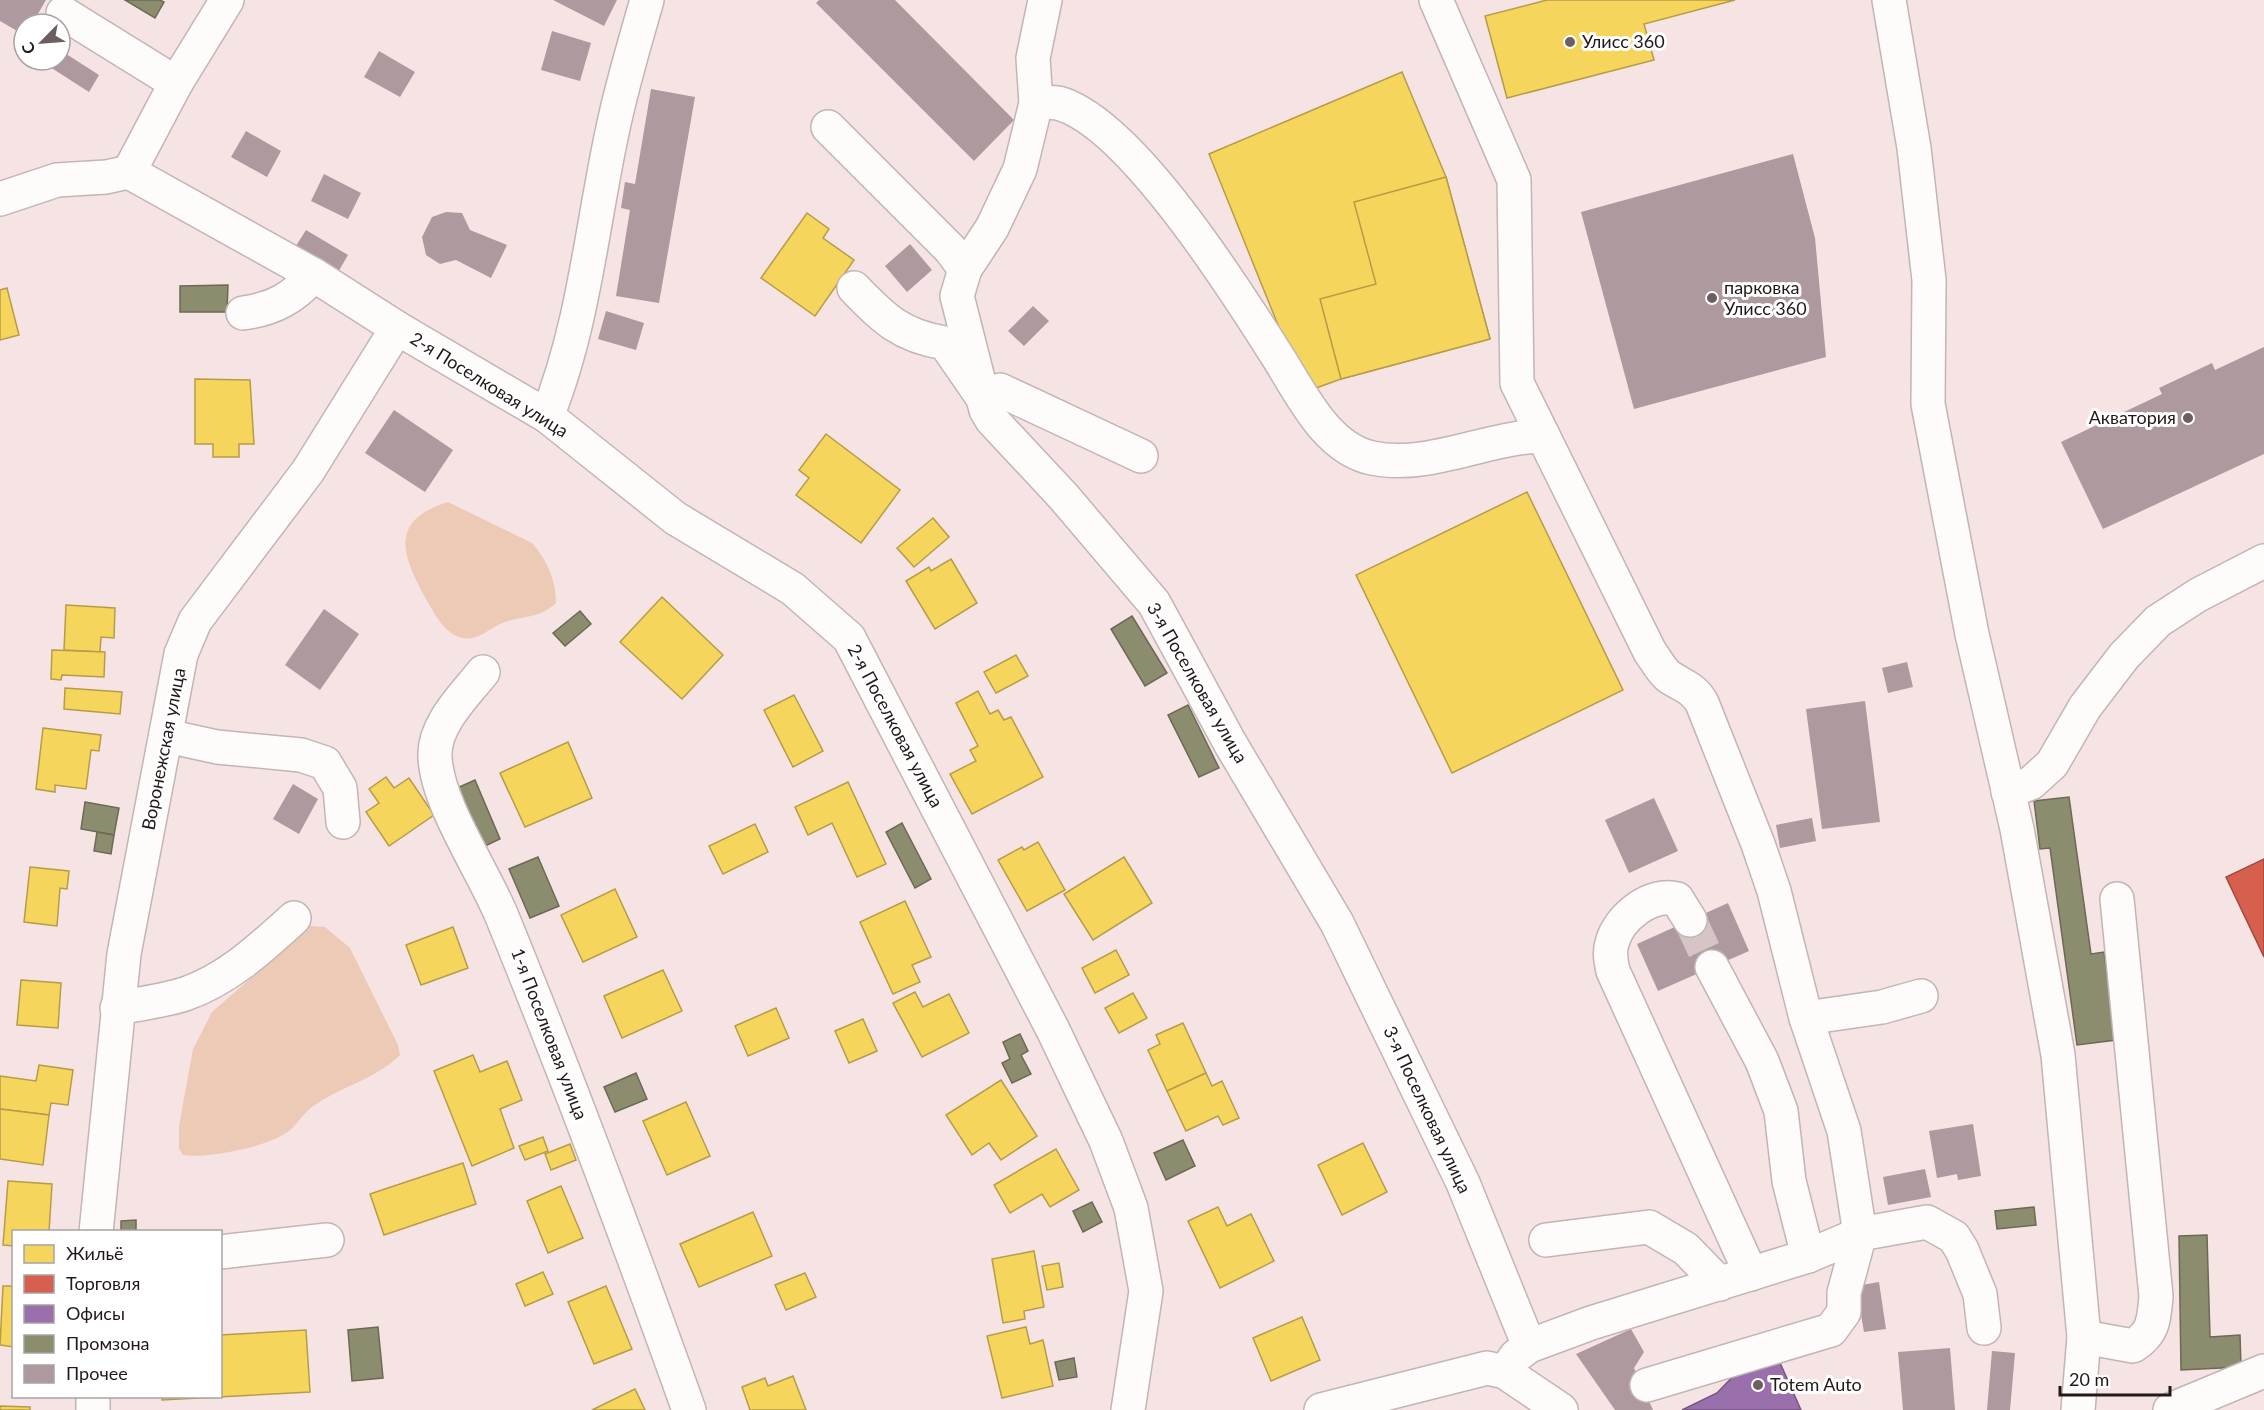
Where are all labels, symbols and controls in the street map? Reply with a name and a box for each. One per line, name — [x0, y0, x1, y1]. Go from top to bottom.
north arrow — [12, 12, 72, 72]
place label: Улисс 360 — [1582, 30, 1665, 52]
marker: Улисс 360 — [1563, 35, 1577, 49]
text: С — [17, 39, 39, 57]
place label: парковка Улисс 360 — [1724, 276, 1807, 319]
marker: парковка Улисс 360 — [1705, 291, 1719, 305]
street label: 2-я Поселковая улица — [407, 327, 573, 442]
place label: Акватория — [2089, 406, 2176, 428]
marker: Акватория — [2181, 411, 2195, 425]
street label: 3-я Поселковая улица — [1143, 598, 1253, 767]
street label: 2-я Поселковая улица — [843, 640, 948, 811]
street label: Воронежская улица — [136, 666, 190, 832]
street label: 1-я Поселковая улица — [507, 945, 593, 1123]
street label: 3-я Поселковая улица — [1379, 1022, 1476, 1197]
legend — [12, 1230, 222, 1398]
text: Жильё — [66, 1242, 124, 1264]
text: Торговля — [66, 1272, 140, 1294]
text: Офисы — [66, 1302, 125, 1324]
text: Промзона — [66, 1332, 149, 1354]
scale bar — [2060, 1359, 2170, 1397]
text: Прочее — [66, 1362, 128, 1384]
text: 20 m — [2069, 1368, 2109, 1390]
place label: Totem Auto — [1770, 1373, 1862, 1395]
marker: Totem Auto — [1751, 1378, 1765, 1392]

